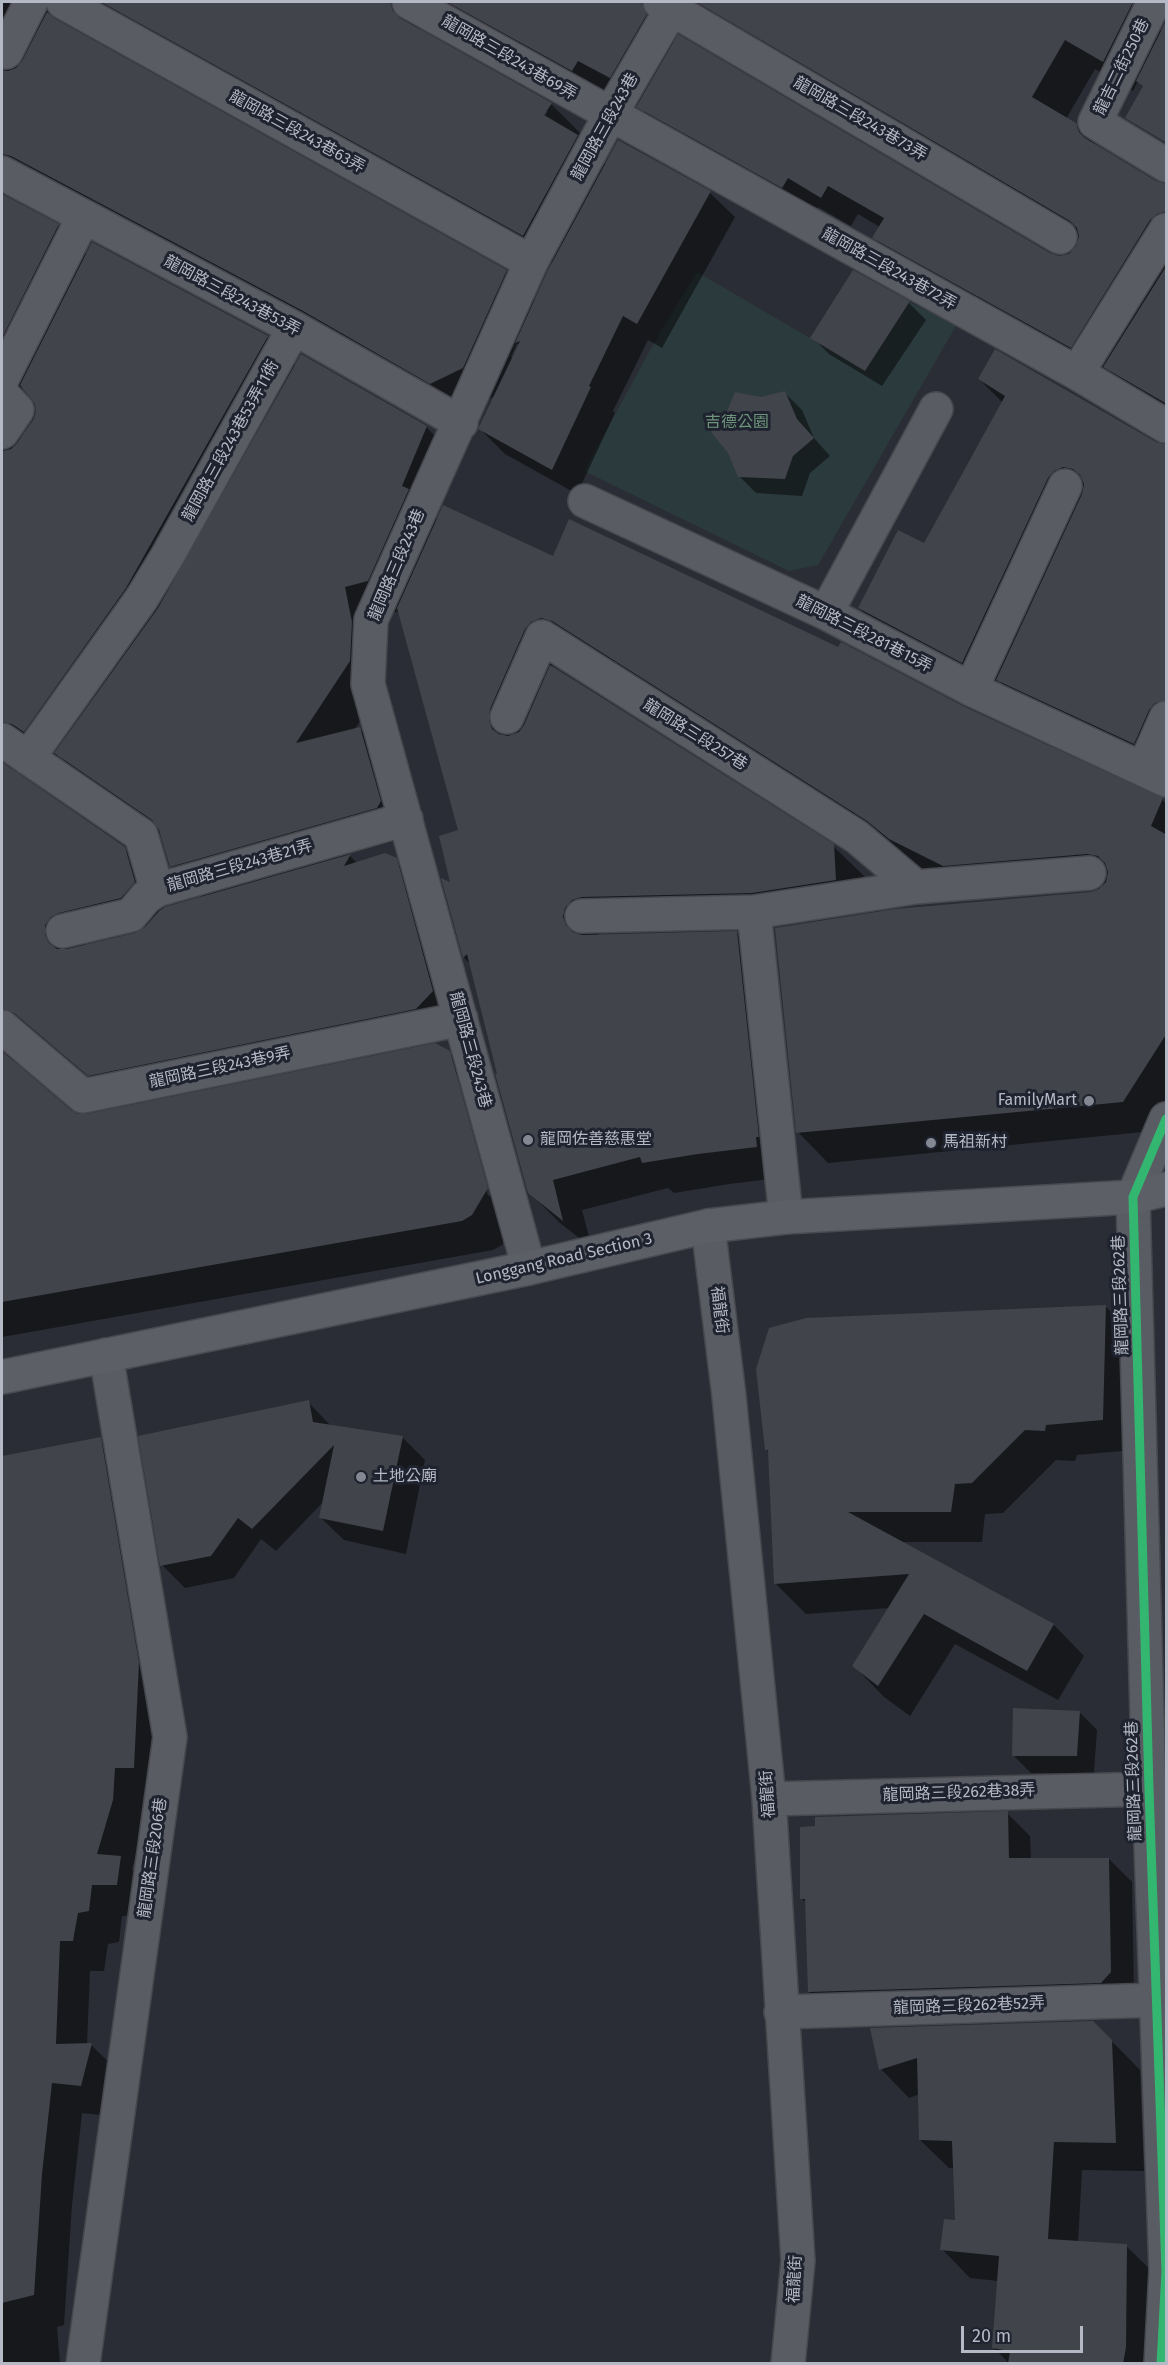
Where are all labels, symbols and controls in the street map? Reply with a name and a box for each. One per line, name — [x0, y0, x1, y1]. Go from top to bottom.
street label: 龍岡路三段243巷69弄 — [438, 12, 580, 104]
street label: 龍吉二街250巷 — [1090, 16, 1154, 118]
street label: 龍岡路三段243巷 — [568, 70, 642, 184]
street label: 龍岡路三段243巷73弄 — [790, 73, 930, 165]
street label: 龍岡路三段243巷63弄 — [226, 87, 368, 177]
street label: 龍岡路三段243巷72弄 — [819, 224, 959, 314]
street label: 龍岡路三段243巷53弄 — [161, 252, 303, 340]
street label: 龍岡路三段243巷53弄11衖 — [179, 357, 283, 525]
park label: 吉德公園 — [705, 413, 769, 433]
street label: 龍岡路三段243巷 — [365, 506, 429, 624]
street label: 龍岡路三段281巷15弄 — [793, 591, 935, 677]
street label: 龍岡路三段257巷 — [640, 695, 750, 775]
street label: 龍岡路三段243巷21弄 — [165, 836, 315, 896]
street label: 龍岡路三段243巷 — [445, 990, 495, 1110]
street label: 龍岡路三段243巷9弄 — [148, 1044, 292, 1092]
place label: FamilyMart — [998, 1091, 1077, 1111]
marker: FamilyMart — [1082, 1094, 1096, 1108]
place label: 龍岡佐善慈惠堂 — [540, 1130, 652, 1150]
marker: 龍岡佐善慈惠堂 — [521, 1133, 535, 1147]
place label: 馬祖新村 — [943, 1133, 1007, 1153]
marker: 馬祖新村 — [924, 1136, 938, 1150]
street label: Longgang Road Section 3 — [474, 1229, 654, 1289]
street label: 龍岡路三段262巷 — [1109, 1235, 1133, 1355]
street label: 福龍街 — [707, 1285, 731, 1335]
place label: 土地公廟 — [373, 1467, 437, 1487]
marker: 土地公廟 — [354, 1470, 368, 1484]
street label: 龍岡路三段262巷 — [1122, 1721, 1146, 1841]
street label: 福龍街 — [757, 1769, 779, 1819]
street label: 龍岡路三段262巷38弄 — [882, 1781, 1036, 1805]
street label: 龍岡路三段206巷 — [135, 1797, 171, 1919]
street label: 龍岡路三段262巷52弄 — [893, 1994, 1045, 2018]
street label: 福龍街 — [784, 2255, 806, 2303]
scale bar — [964, 2314, 1086, 2352]
text: 20 m — [972, 2325, 1011, 2347]

